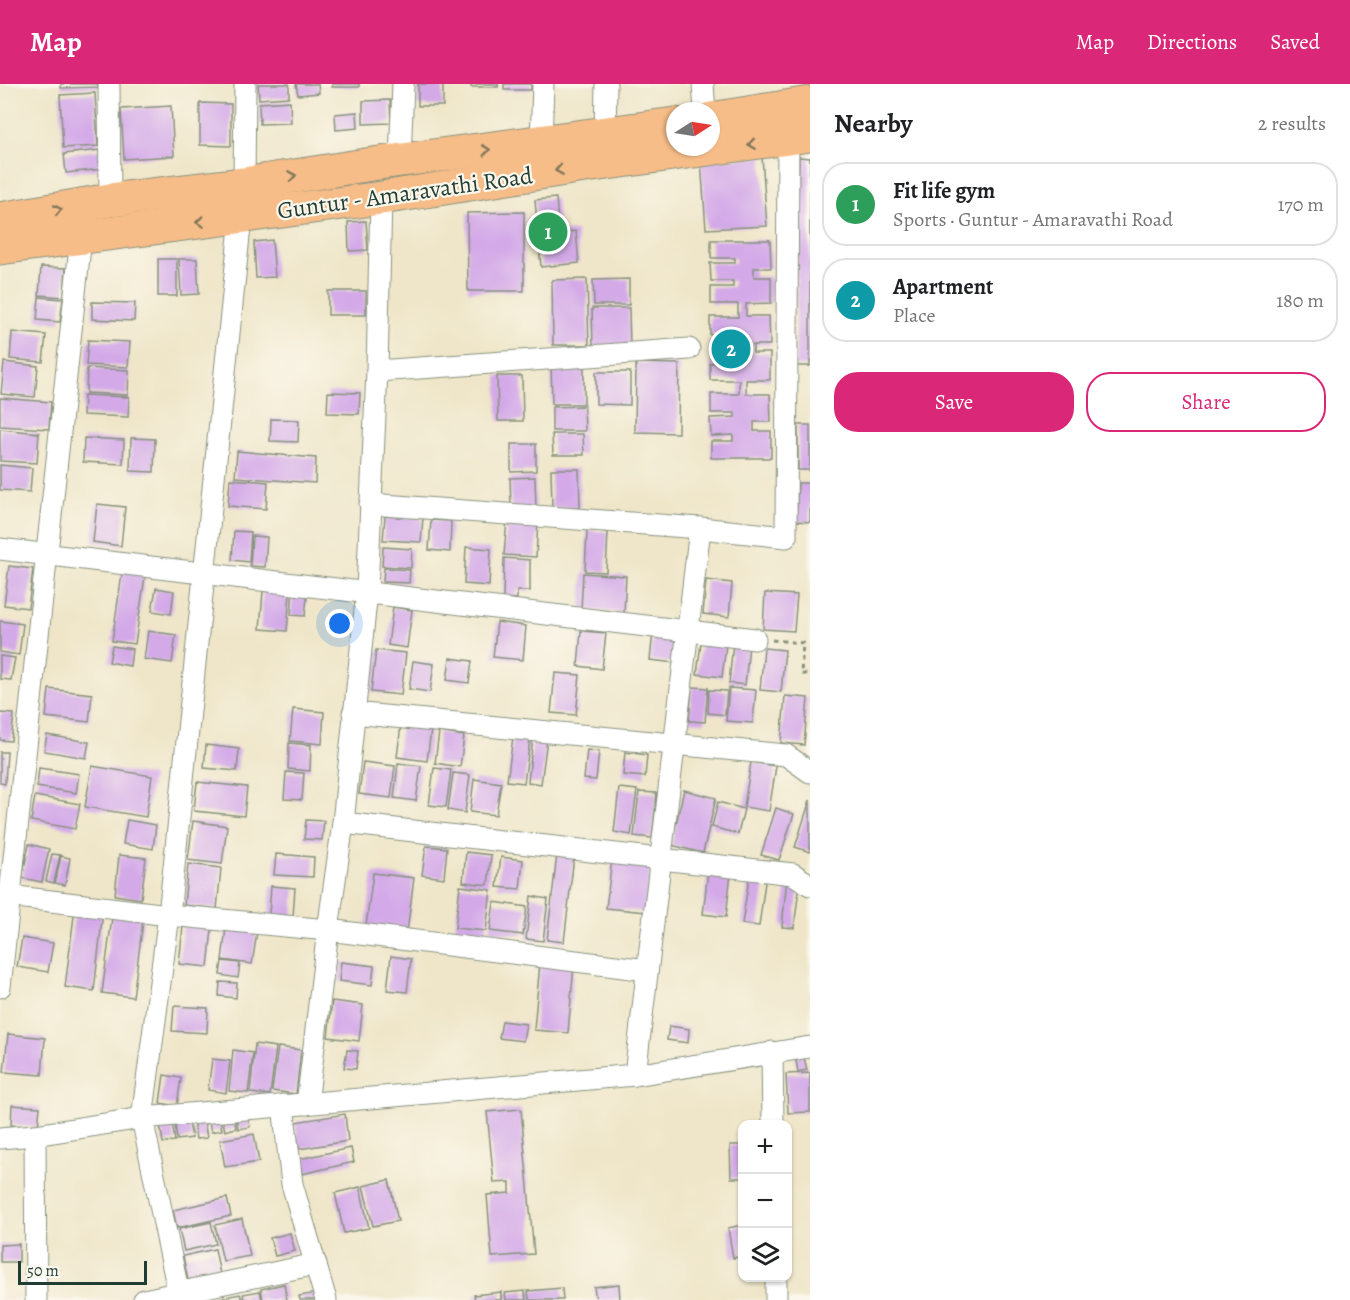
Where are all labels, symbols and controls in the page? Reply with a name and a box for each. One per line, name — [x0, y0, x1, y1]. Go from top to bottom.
text: Map — [30, 23, 82, 61]
text: Map — [1076, 28, 1114, 56]
text: Directions — [1147, 28, 1237, 56]
text: Saved — [1270, 28, 1320, 56]
north arrow — [666, 102, 720, 156]
text: Nearby — [834, 106, 913, 141]
text: 2 results — [1258, 110, 1326, 137]
one-way arrow — [748, 137, 757, 149]
one-way arrow — [481, 144, 490, 156]
street label: Guntur - Amaravathi Road — [275, 159, 535, 227]
one-way arrow — [554, 163, 564, 176]
one-way arrow — [288, 171, 297, 183]
text: Fit life gym — [893, 176, 995, 206]
text: 1 — [852, 191, 859, 218]
text: 170 m — [1278, 191, 1324, 218]
one-way arrow — [52, 204, 62, 217]
text: Sports · Guntur - Amaravathi Road — [893, 206, 1173, 233]
pin: 1 — [528, 210, 568, 254]
one-way arrow — [195, 216, 204, 228]
text: Apartment — [893, 272, 993, 302]
text: 2 — [851, 287, 860, 314]
text: 180 m — [1276, 287, 1324, 314]
text: Place — [893, 302, 935, 329]
pin: 2 — [712, 326, 750, 372]
button: Save — [834, 372, 1074, 432]
button: Share — [1086, 372, 1326, 432]
your location — [325, 609, 354, 638]
map controls — [738, 1120, 792, 1282]
button: + — [738, 1120, 792, 1174]
button: − — [738, 1174, 792, 1228]
button: layers — [738, 1228, 792, 1282]
scale bar — [18, 1258, 147, 1286]
text: 50 m — [27, 1260, 59, 1282]

